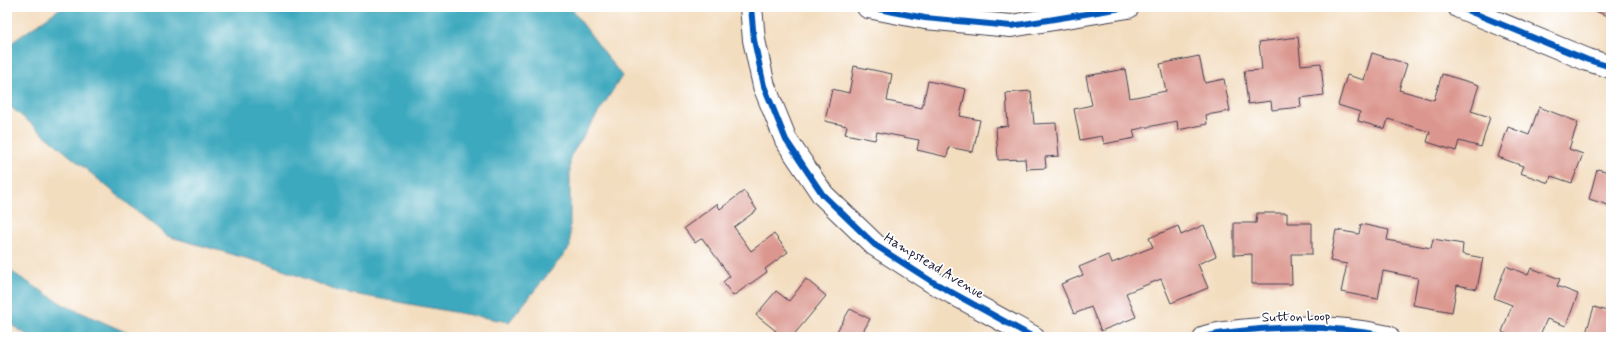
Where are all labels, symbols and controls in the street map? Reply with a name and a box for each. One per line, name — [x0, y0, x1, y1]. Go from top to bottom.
street label: Hampstead Avenue — [880, 229, 988, 303]
street label: Sutton Loop — [1262, 307, 1331, 327]

